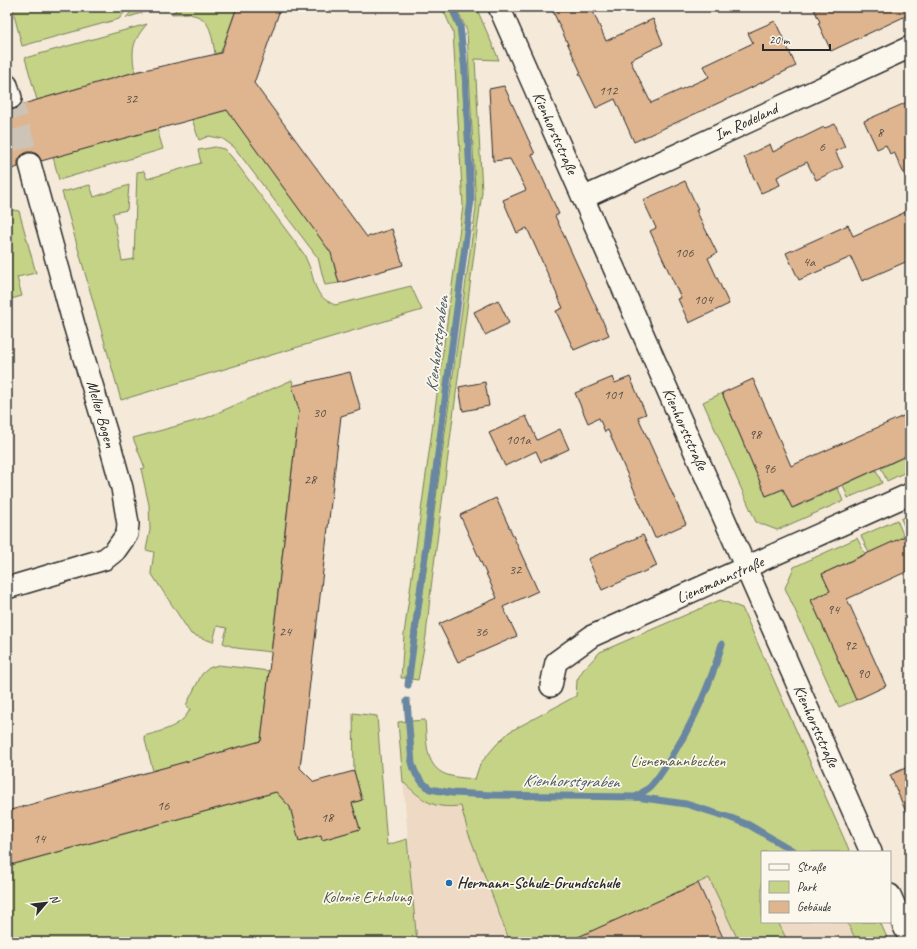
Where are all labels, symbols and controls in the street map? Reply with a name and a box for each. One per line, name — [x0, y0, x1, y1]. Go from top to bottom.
scale bar — [763, 26, 830, 52]
text: 20 m — [769, 32, 791, 48]
house number: 112 — [599, 82, 619, 99]
street label: Kienhorststraße — [528, 89, 583, 179]
house number: 32 — [125, 90, 139, 107]
street label: Im Rodeland — [711, 98, 783, 145]
house number: 8 — [877, 124, 885, 141]
house number: 6 — [819, 138, 826, 155]
house number: 106 — [675, 244, 694, 261]
house number: 4a — [803, 253, 816, 270]
house number: 104 — [694, 291, 714, 308]
water label: Kienhorstgraben — [421, 293, 454, 393]
street label: Meller Bogen — [82, 378, 120, 451]
street label: Kienhorststraße — [658, 385, 713, 475]
house number: 101 — [604, 386, 623, 403]
house number: 30 — [313, 404, 327, 421]
house number: 98 — [749, 426, 763, 443]
house number: 101a — [505, 431, 531, 448]
house number: 96 — [763, 460, 776, 477]
house number: 28 — [304, 471, 318, 488]
street label: Lienemannstraße — [673, 551, 768, 608]
house number: 32 — [509, 561, 523, 578]
house number: 94 — [827, 601, 841, 618]
house number: 24 — [279, 623, 293, 640]
house number: 36 — [475, 623, 488, 640]
house number: 92 — [844, 637, 858, 654]
house number: 90 — [857, 665, 871, 682]
street label: Kienhorststraße — [789, 682, 844, 772]
park label: Lienemannbecken — [630, 751, 726, 771]
water label: Kienhorstgraben — [523, 770, 622, 792]
house number: 16 — [157, 797, 170, 814]
house number: 18 — [321, 809, 335, 826]
house number: 14 — [33, 830, 47, 847]
legend — [761, 851, 891, 923]
text: Straße — [797, 859, 826, 875]
place label: Hermann-Schulz-Grundschule — [457, 873, 621, 893]
marker: Hermann-Schulz-Grundschule — [444, 878, 454, 888]
text: Park — [797, 879, 818, 895]
north arrow — [26, 883, 66, 923]
park label: Kolonie Erholung — [322, 887, 413, 907]
text: N — [47, 892, 64, 907]
text: Gebäude — [797, 899, 831, 915]

